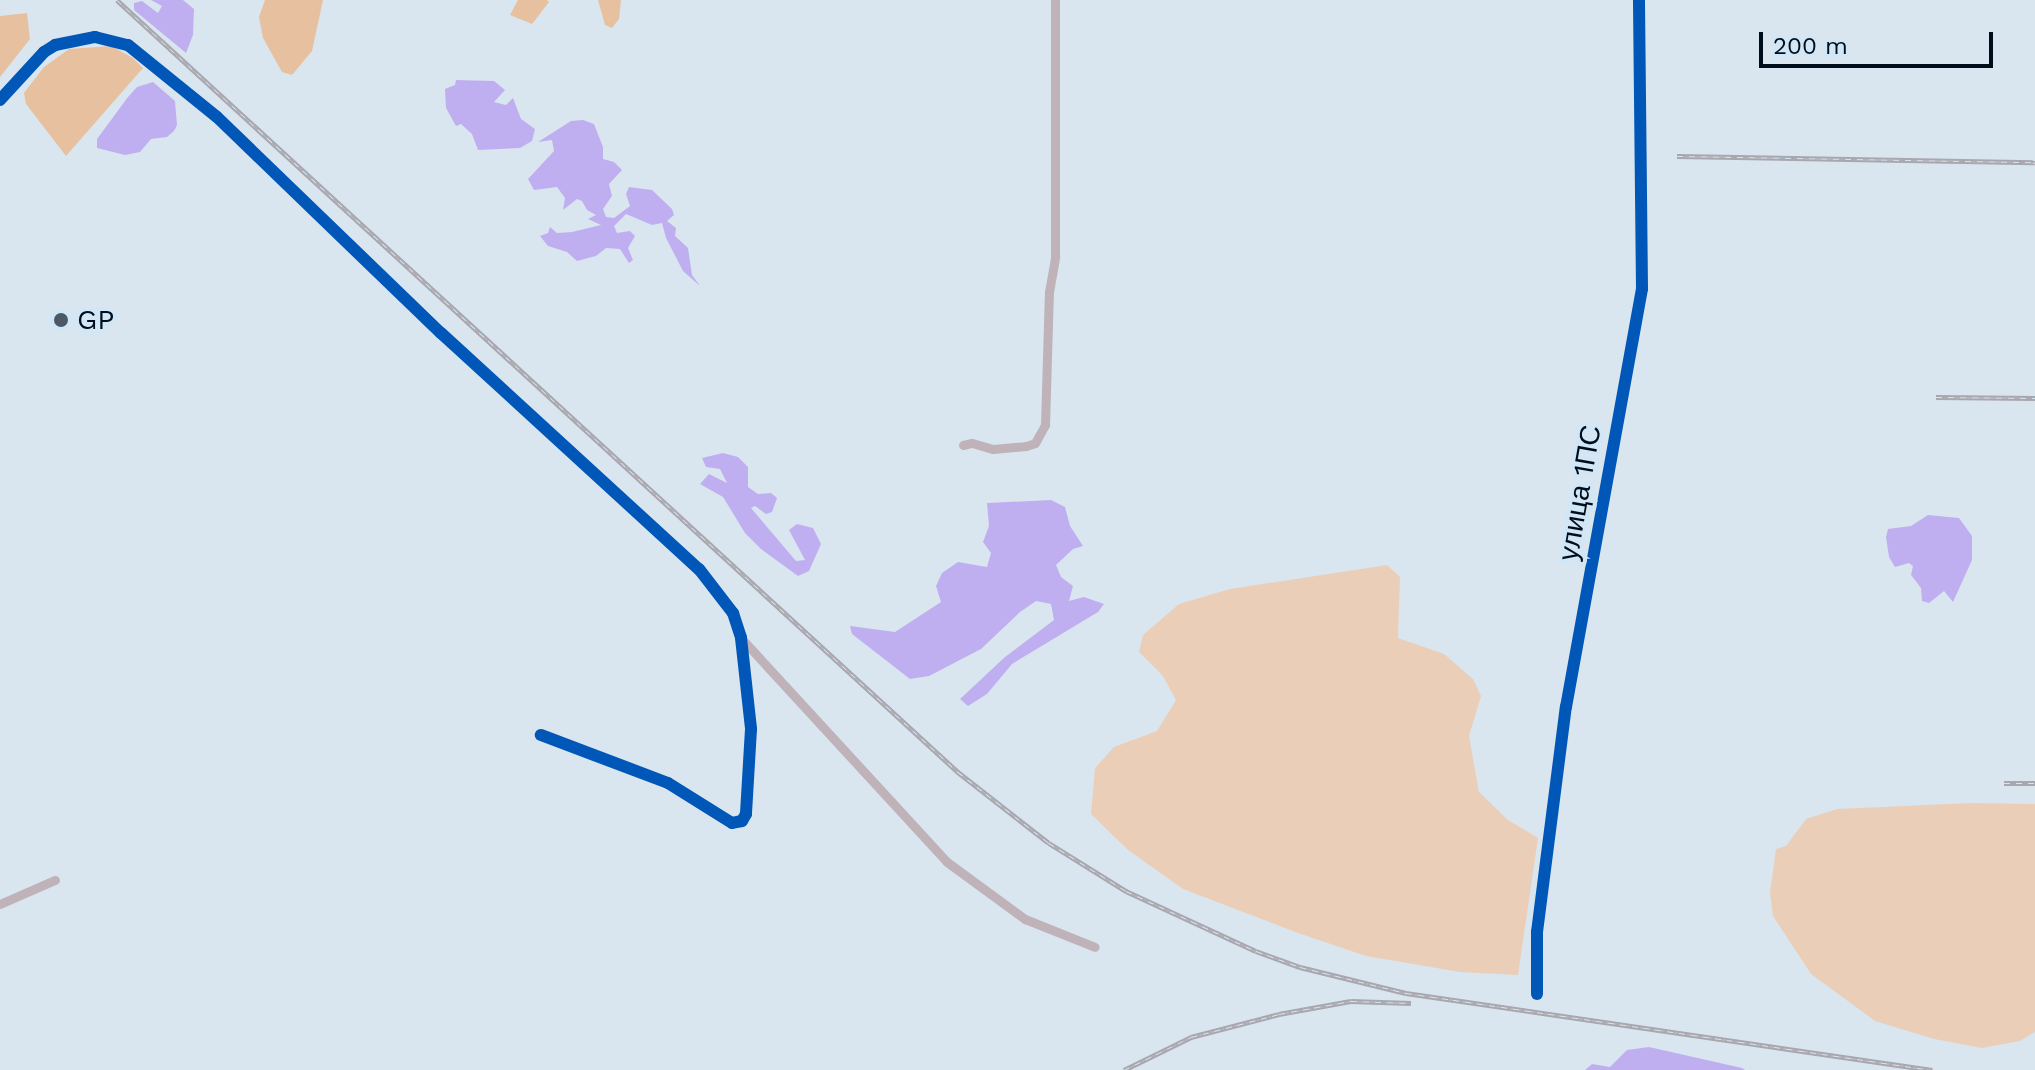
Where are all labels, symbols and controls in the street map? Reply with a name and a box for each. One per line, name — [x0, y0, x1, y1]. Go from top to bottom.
scale bar — [1763, 16, 1997, 66]
text: 200 m — [1773, 32, 1848, 60]
place label: GP — [77, 303, 114, 337]
marker: GP — [52, 311, 70, 329]
street label: улица 1ПС — [1551, 422, 1609, 564]

